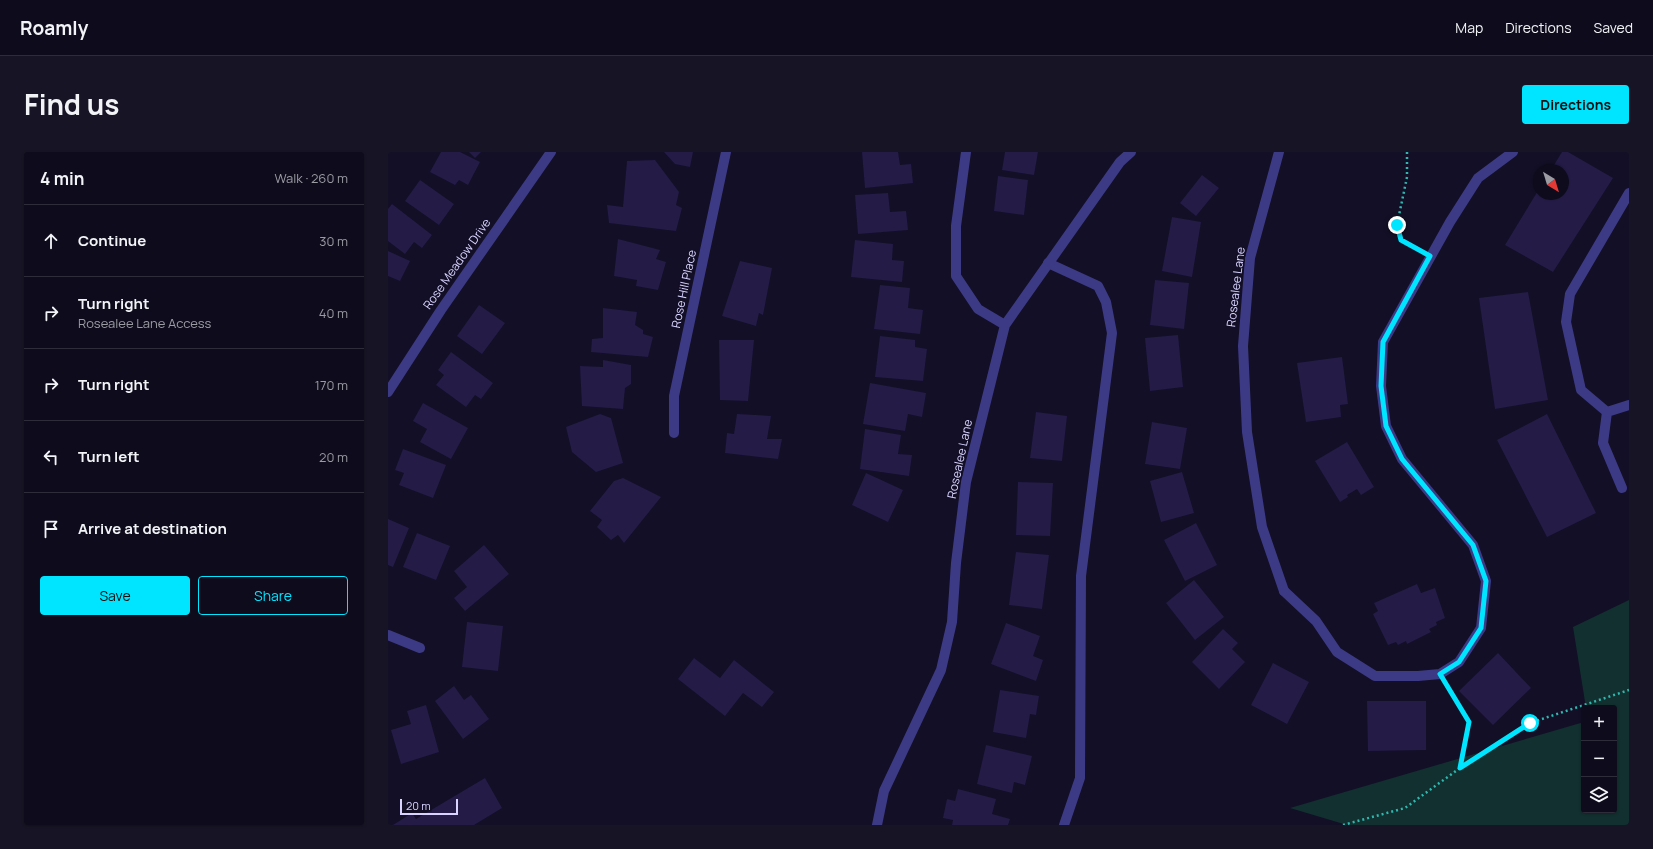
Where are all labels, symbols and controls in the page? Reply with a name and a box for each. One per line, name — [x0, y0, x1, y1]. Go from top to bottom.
text: Roamly — [20, 15, 88, 41]
text: Map — [1455, 18, 1483, 37]
text: Directions — [1505, 18, 1572, 37]
text: Saved — [1594, 18, 1633, 37]
text: Find us — [24, 85, 119, 123]
button: Directions — [1522, 85, 1629, 124]
north arrow — [1533, 164, 1569, 200]
text: 4 min — [40, 167, 84, 190]
text: Walk · 260 m — [275, 169, 348, 187]
street label: Rose Meadow Drive — [419, 215, 494, 313]
route end — [1388, 216, 1406, 234]
icon: ahead — [40, 230, 62, 252]
text: Continue — [78, 230, 146, 251]
text: 30 m — [319, 232, 348, 250]
street label: Rosealee Lane — [1222, 246, 1249, 328]
street label: Rose Hill Place — [667, 248, 700, 330]
text: Turn right — [78, 293, 149, 314]
icon: right — [40, 302, 62, 324]
text: 40 m — [319, 304, 348, 322]
text: Rosealee Lane Access — [78, 314, 211, 332]
icon: right — [40, 374, 62, 396]
text: Turn right — [78, 374, 149, 395]
text: 170 m — [315, 376, 348, 394]
street label: Rosealee Lane — [943, 418, 976, 500]
icon: left — [40, 446, 62, 468]
text: Turn left — [78, 446, 140, 467]
text: 20 m — [319, 448, 348, 466]
icon: arrive — [40, 518, 62, 540]
text: Arrive at destination — [78, 518, 227, 539]
button: Save — [40, 576, 190, 615]
button: Share — [198, 576, 348, 615]
map controls — [1581, 705, 1617, 813]
button: + — [1581, 705, 1617, 741]
route start — [1521, 714, 1539, 732]
button: − — [1581, 741, 1617, 777]
button: layers — [1581, 777, 1617, 813]
scale bar — [400, 797, 458, 816]
text: 20 m — [406, 798, 431, 813]

